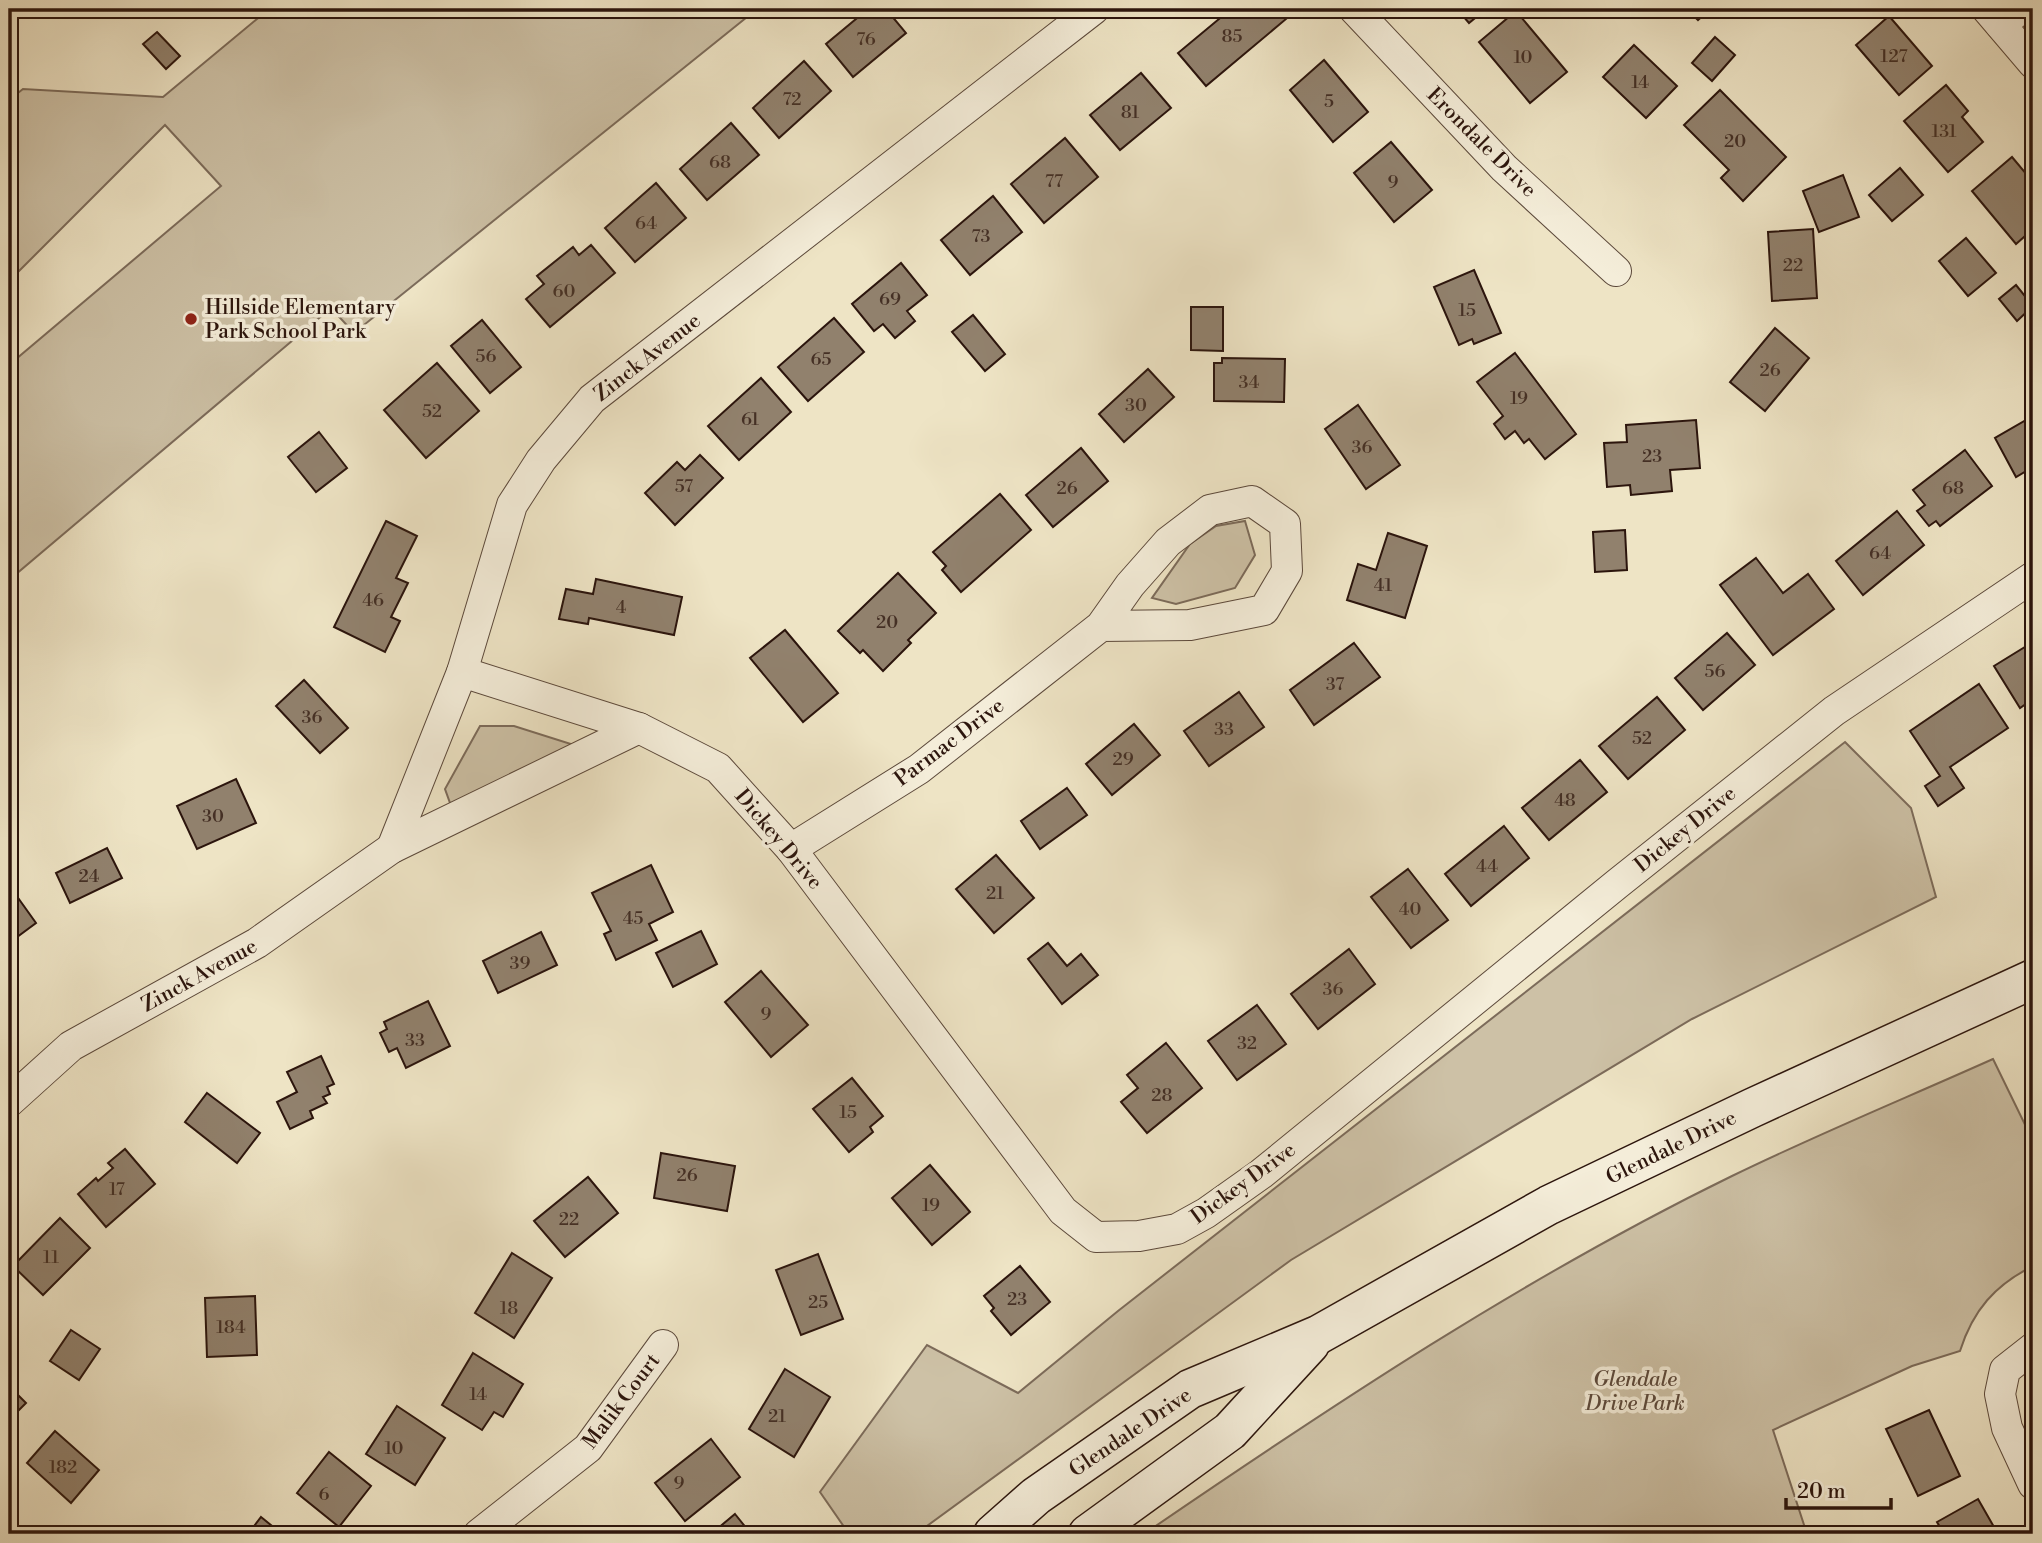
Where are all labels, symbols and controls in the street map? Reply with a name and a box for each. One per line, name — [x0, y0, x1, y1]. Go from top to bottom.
house number: 85 — [1222, 25, 1243, 48]
house number: 76 — [856, 28, 876, 51]
house number: 127 — [1880, 45, 1908, 68]
house number: 10 — [1513, 46, 1533, 69]
house number: 14 — [1631, 71, 1649, 94]
street label: Erondale Drive — [1421, 82, 1542, 203]
house number: 72 — [782, 88, 802, 111]
house number: 5 — [1324, 90, 1334, 113]
house number: 81 — [1121, 101, 1139, 124]
house number: 131 — [1931, 120, 1957, 143]
house number: 20 — [1724, 130, 1746, 153]
house number: 68 — [709, 151, 731, 174]
house number: 77 — [1045, 170, 1063, 193]
house number: 9 — [1388, 171, 1399, 194]
house number: 64 — [635, 212, 657, 235]
house number: 73 — [972, 225, 990, 248]
house number: 22 — [1783, 254, 1803, 277]
house number: 60 — [553, 280, 575, 303]
house number: 69 — [879, 288, 901, 311]
place label: Hillside Elementary Park School Park — [205, 295, 396, 345]
house number: 15 — [1458, 299, 1476, 322]
street label: Zinck Avenue — [589, 308, 706, 408]
marker: Hillside Elementary Park School Park — [183, 311, 199, 327]
house number: 56 — [476, 345, 497, 368]
house number: 65 — [811, 348, 831, 371]
house number: 26 — [1759, 359, 1781, 382]
house number: 34 — [1239, 371, 1260, 394]
house number: 19 — [1510, 387, 1528, 410]
house number: 30 — [1125, 394, 1147, 417]
house number: 52 — [422, 400, 442, 423]
house number: 61 — [741, 408, 759, 431]
house number: 36 — [1352, 436, 1373, 459]
house number: 23 — [1642, 445, 1662, 468]
house number: 57 — [675, 475, 693, 498]
house number: 26 — [1056, 477, 1078, 500]
house number: 68 — [1942, 477, 1964, 500]
house number: 64 — [1869, 542, 1891, 565]
house number: 41 — [1374, 574, 1392, 597]
house number: 46 — [362, 589, 384, 612]
house number: 4 — [616, 596, 627, 619]
house number: 20 — [876, 611, 898, 634]
house number: 56 — [1705, 660, 1726, 683]
house number: 37 — [1326, 673, 1344, 696]
street label: Parmac Drive — [890, 693, 1010, 793]
house number: 36 — [302, 706, 323, 729]
house number: 33 — [1214, 718, 1234, 741]
house number: 52 — [1632, 727, 1652, 750]
house number: 29 — [1112, 748, 1134, 771]
street label: Dickey Drive — [1630, 781, 1742, 879]
street label: Dickey Drive — [729, 784, 828, 895]
house number: 48 — [1554, 789, 1576, 812]
house number: 30 — [202, 805, 224, 828]
house number: 44 — [1476, 855, 1498, 878]
house number: 24 — [78, 865, 100, 888]
house number: 21 — [986, 882, 1004, 905]
house number: 40 — [1399, 898, 1421, 921]
house number: 45 — [623, 907, 643, 930]
street label: Zinck Avenue — [137, 933, 262, 1018]
house number: 39 — [510, 952, 531, 975]
house number: 36 — [1323, 978, 1344, 1001]
house number: 9 — [761, 1003, 772, 1026]
house number: 33 — [405, 1029, 425, 1052]
house number: 32 — [1237, 1032, 1257, 1055]
house number: 28 — [1151, 1084, 1173, 1107]
house number: 15 — [839, 1101, 857, 1124]
street label: Glendale Drive — [1602, 1105, 1741, 1191]
street label: Dickey Drive — [1186, 1137, 1301, 1231]
house number: 26 — [676, 1164, 698, 1187]
house number: 17 — [109, 1178, 125, 1201]
house number: 19 — [922, 1194, 940, 1217]
house number: 22 — [559, 1208, 579, 1231]
house number: 11 — [43, 1246, 59, 1269]
house number: 23 — [1007, 1288, 1027, 1311]
house number: 25 — [808, 1291, 828, 1314]
house number: 18 — [500, 1297, 518, 1320]
house number: 184 — [216, 1316, 246, 1339]
street label: Malik Court — [577, 1348, 666, 1455]
park label: Glendale Drive Park — [1584, 1367, 1685, 1417]
street label: Glendale Drive — [1064, 1382, 1197, 1483]
house number: 14 — [469, 1383, 487, 1406]
house number: 21 — [768, 1405, 786, 1428]
house number: 10 — [384, 1437, 404, 1460]
house number: 182 — [49, 1456, 77, 1479]
scale bar — [1786, 1466, 1892, 1510]
house number: 9 — [674, 1472, 685, 1495]
text: 20 m — [1797, 1479, 1846, 1505]
house number: 6 — [319, 1483, 330, 1506]

